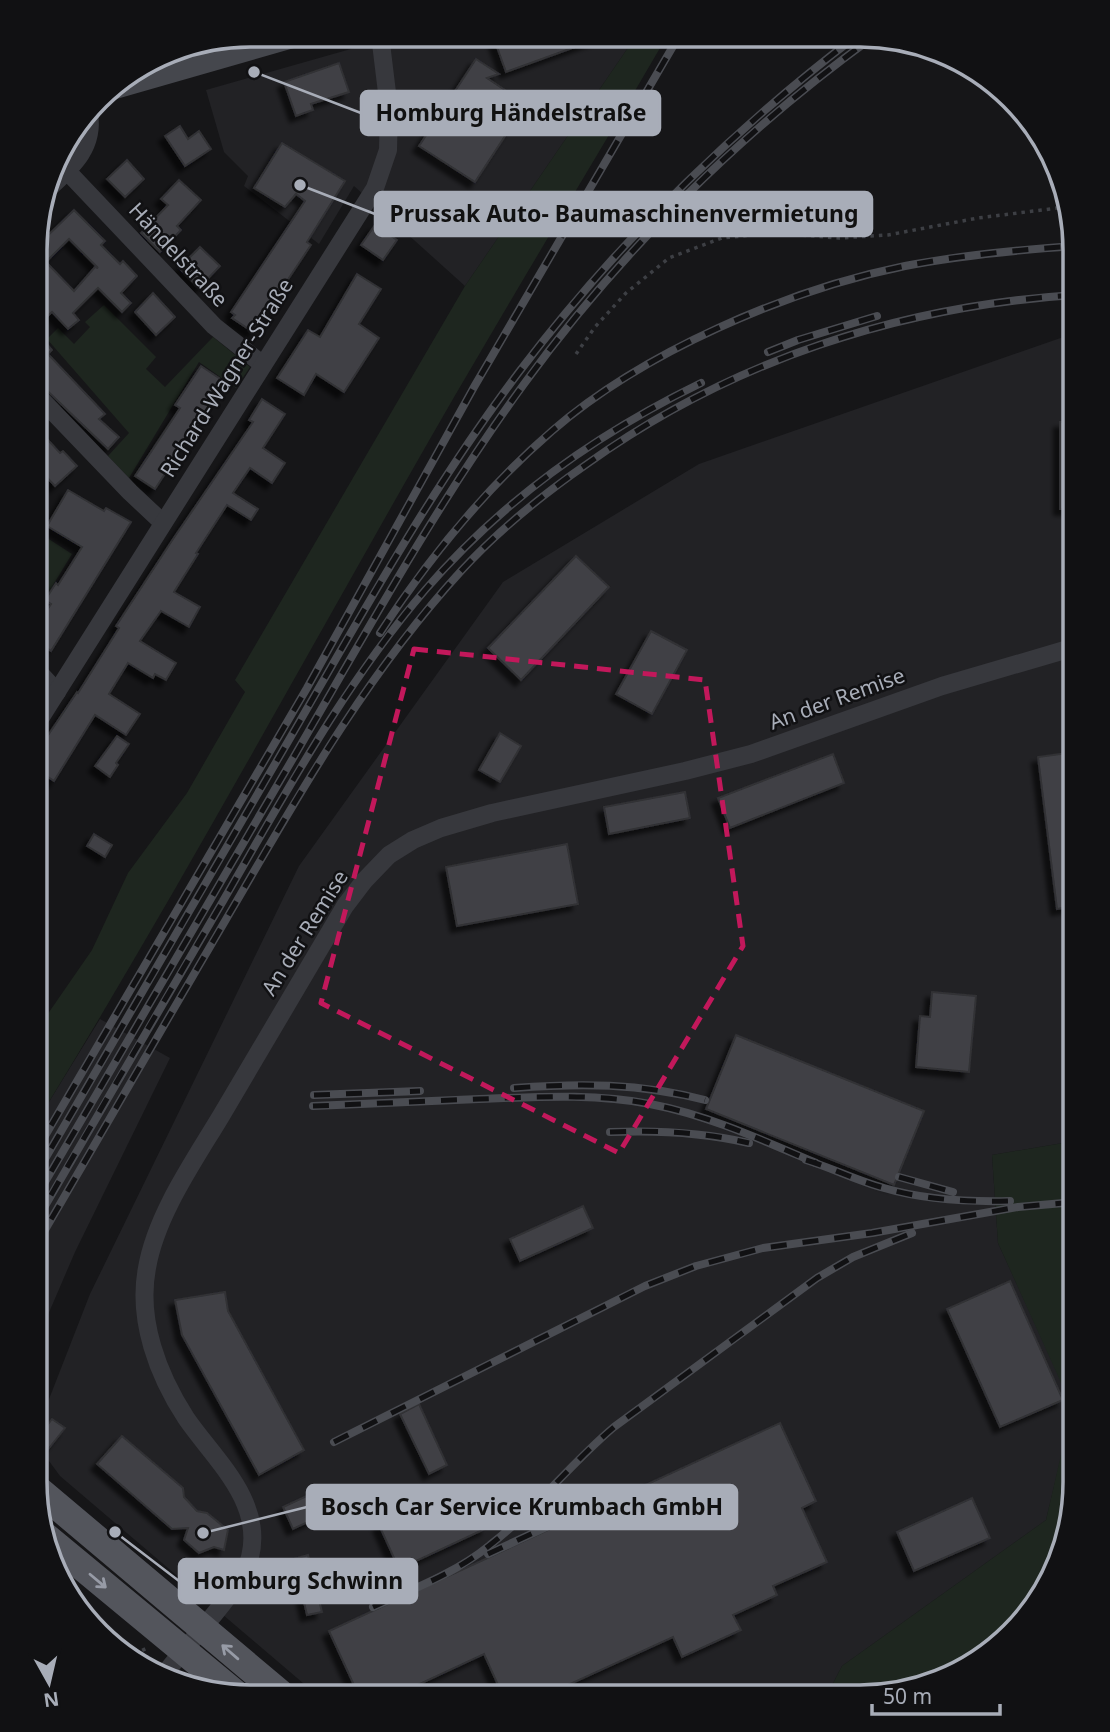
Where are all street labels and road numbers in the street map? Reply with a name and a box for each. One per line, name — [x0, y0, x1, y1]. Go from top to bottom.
street label: Händelstraße — [123, 196, 234, 313]
street label: Richard-Wagner-Straße — [153, 273, 299, 482]
street label: An der Remise — [765, 661, 908, 736]
street label: An der Remise — [254, 865, 354, 1000]

